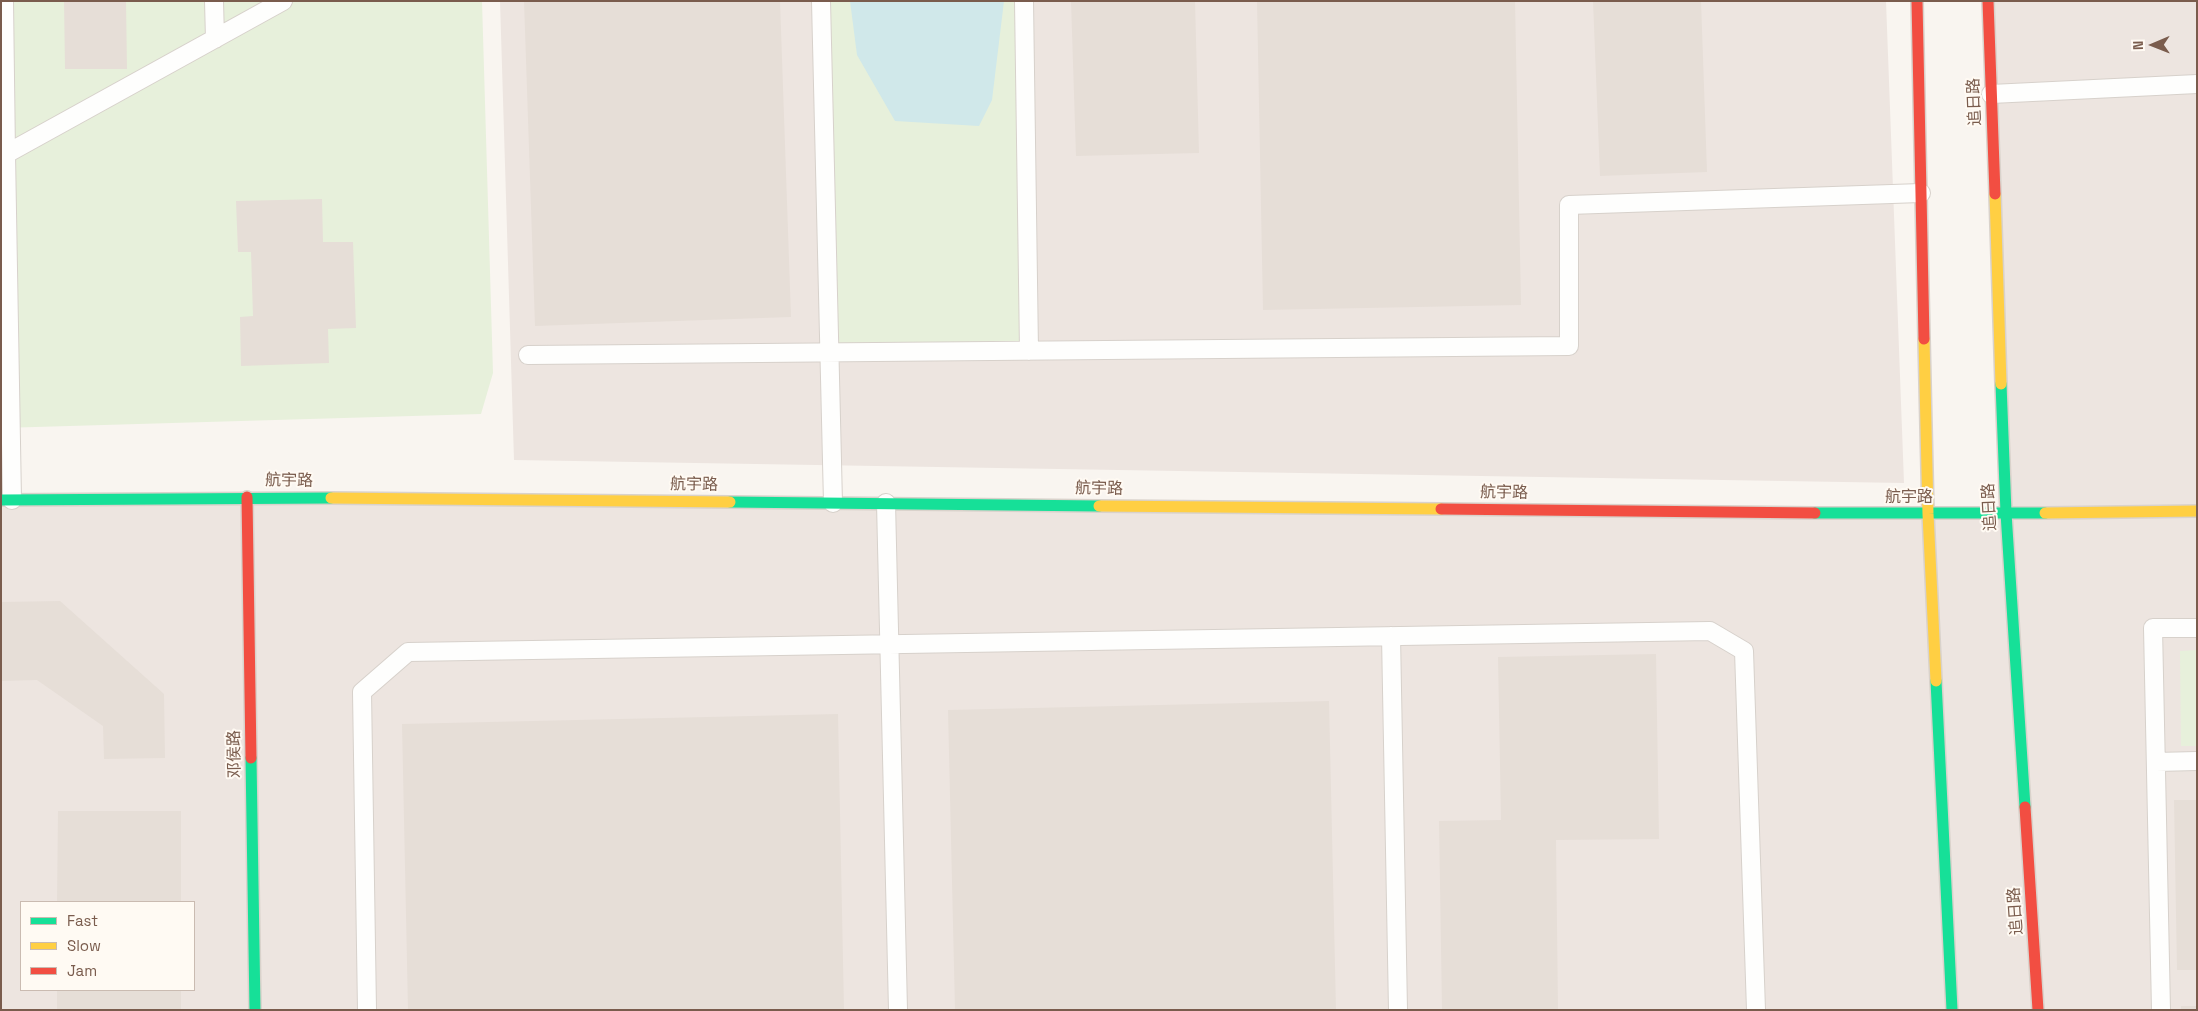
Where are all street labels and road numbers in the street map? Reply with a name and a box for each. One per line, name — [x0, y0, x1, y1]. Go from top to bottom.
street label: 追日路 — [1965, 78, 1985, 126]
street label: 航宇路 — [265, 471, 313, 491]
street label: 航宇路 — [670, 475, 718, 495]
street label: 航宇路 — [1075, 479, 1123, 499]
street label: 航宇路 — [1480, 483, 1528, 503]
street label: 追日路 — [1979, 483, 2001, 531]
street label: 航宇路 — [1885, 488, 1933, 508]
street label: 邓侯路 — [225, 730, 245, 778]
street label: 追日路 — [2005, 886, 2027, 936]

